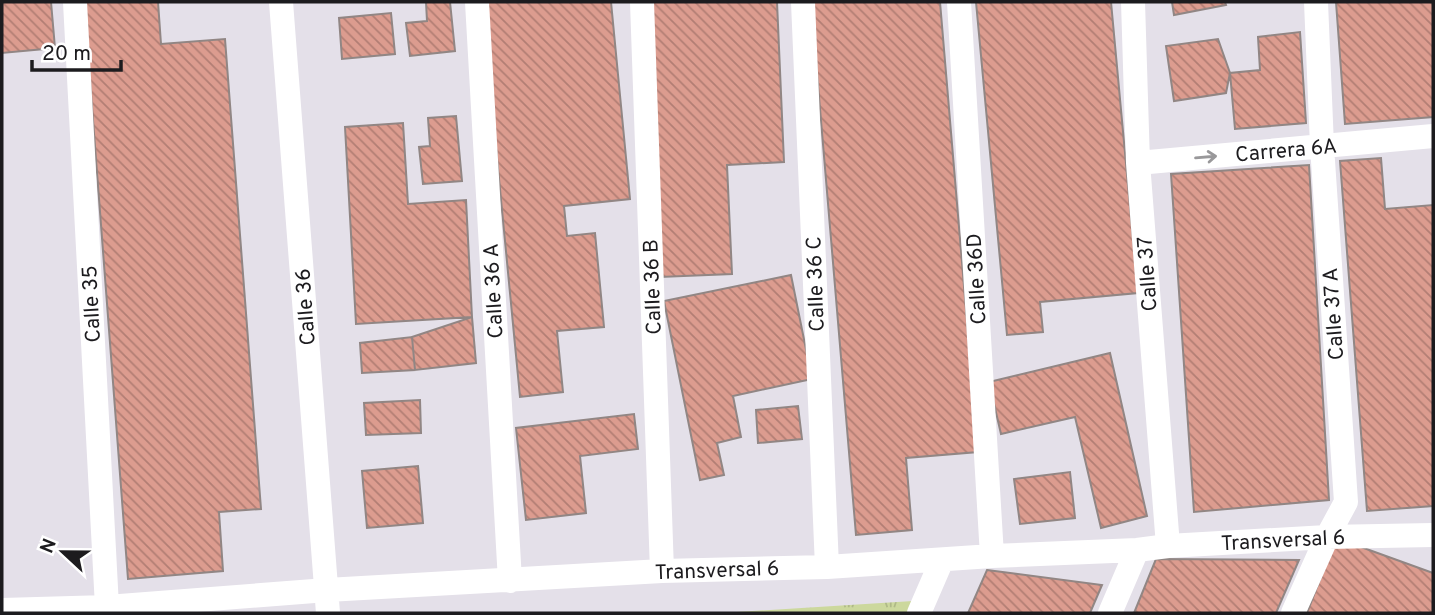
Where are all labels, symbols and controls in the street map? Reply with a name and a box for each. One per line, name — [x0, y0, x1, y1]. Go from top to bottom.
scale bar — [32, 28, 121, 72]
text: 20 m — [42, 41, 91, 68]
street label: Carrera 6A — [1234, 134, 1338, 169]
one-way arrow — [1194, 150, 1217, 163]
street label: Calle 36D — [962, 233, 993, 325]
street label: Calle 37 — [1132, 235, 1165, 312]
street label: Calle 36 C — [801, 236, 832, 332]
street label: Calle 36 B — [638, 239, 669, 335]
street label: Calle 36 A — [479, 243, 510, 339]
street label: Calle 35 — [77, 264, 108, 343]
street label: Calle 37 A — [1318, 267, 1351, 361]
street label: Calle 36 — [290, 268, 323, 346]
north arrow — [28, 517, 98, 587]
street label: Transversal 6 — [1220, 525, 1346, 558]
text: N — [35, 536, 63, 557]
street label: Transversal 6 — [654, 556, 780, 587]

